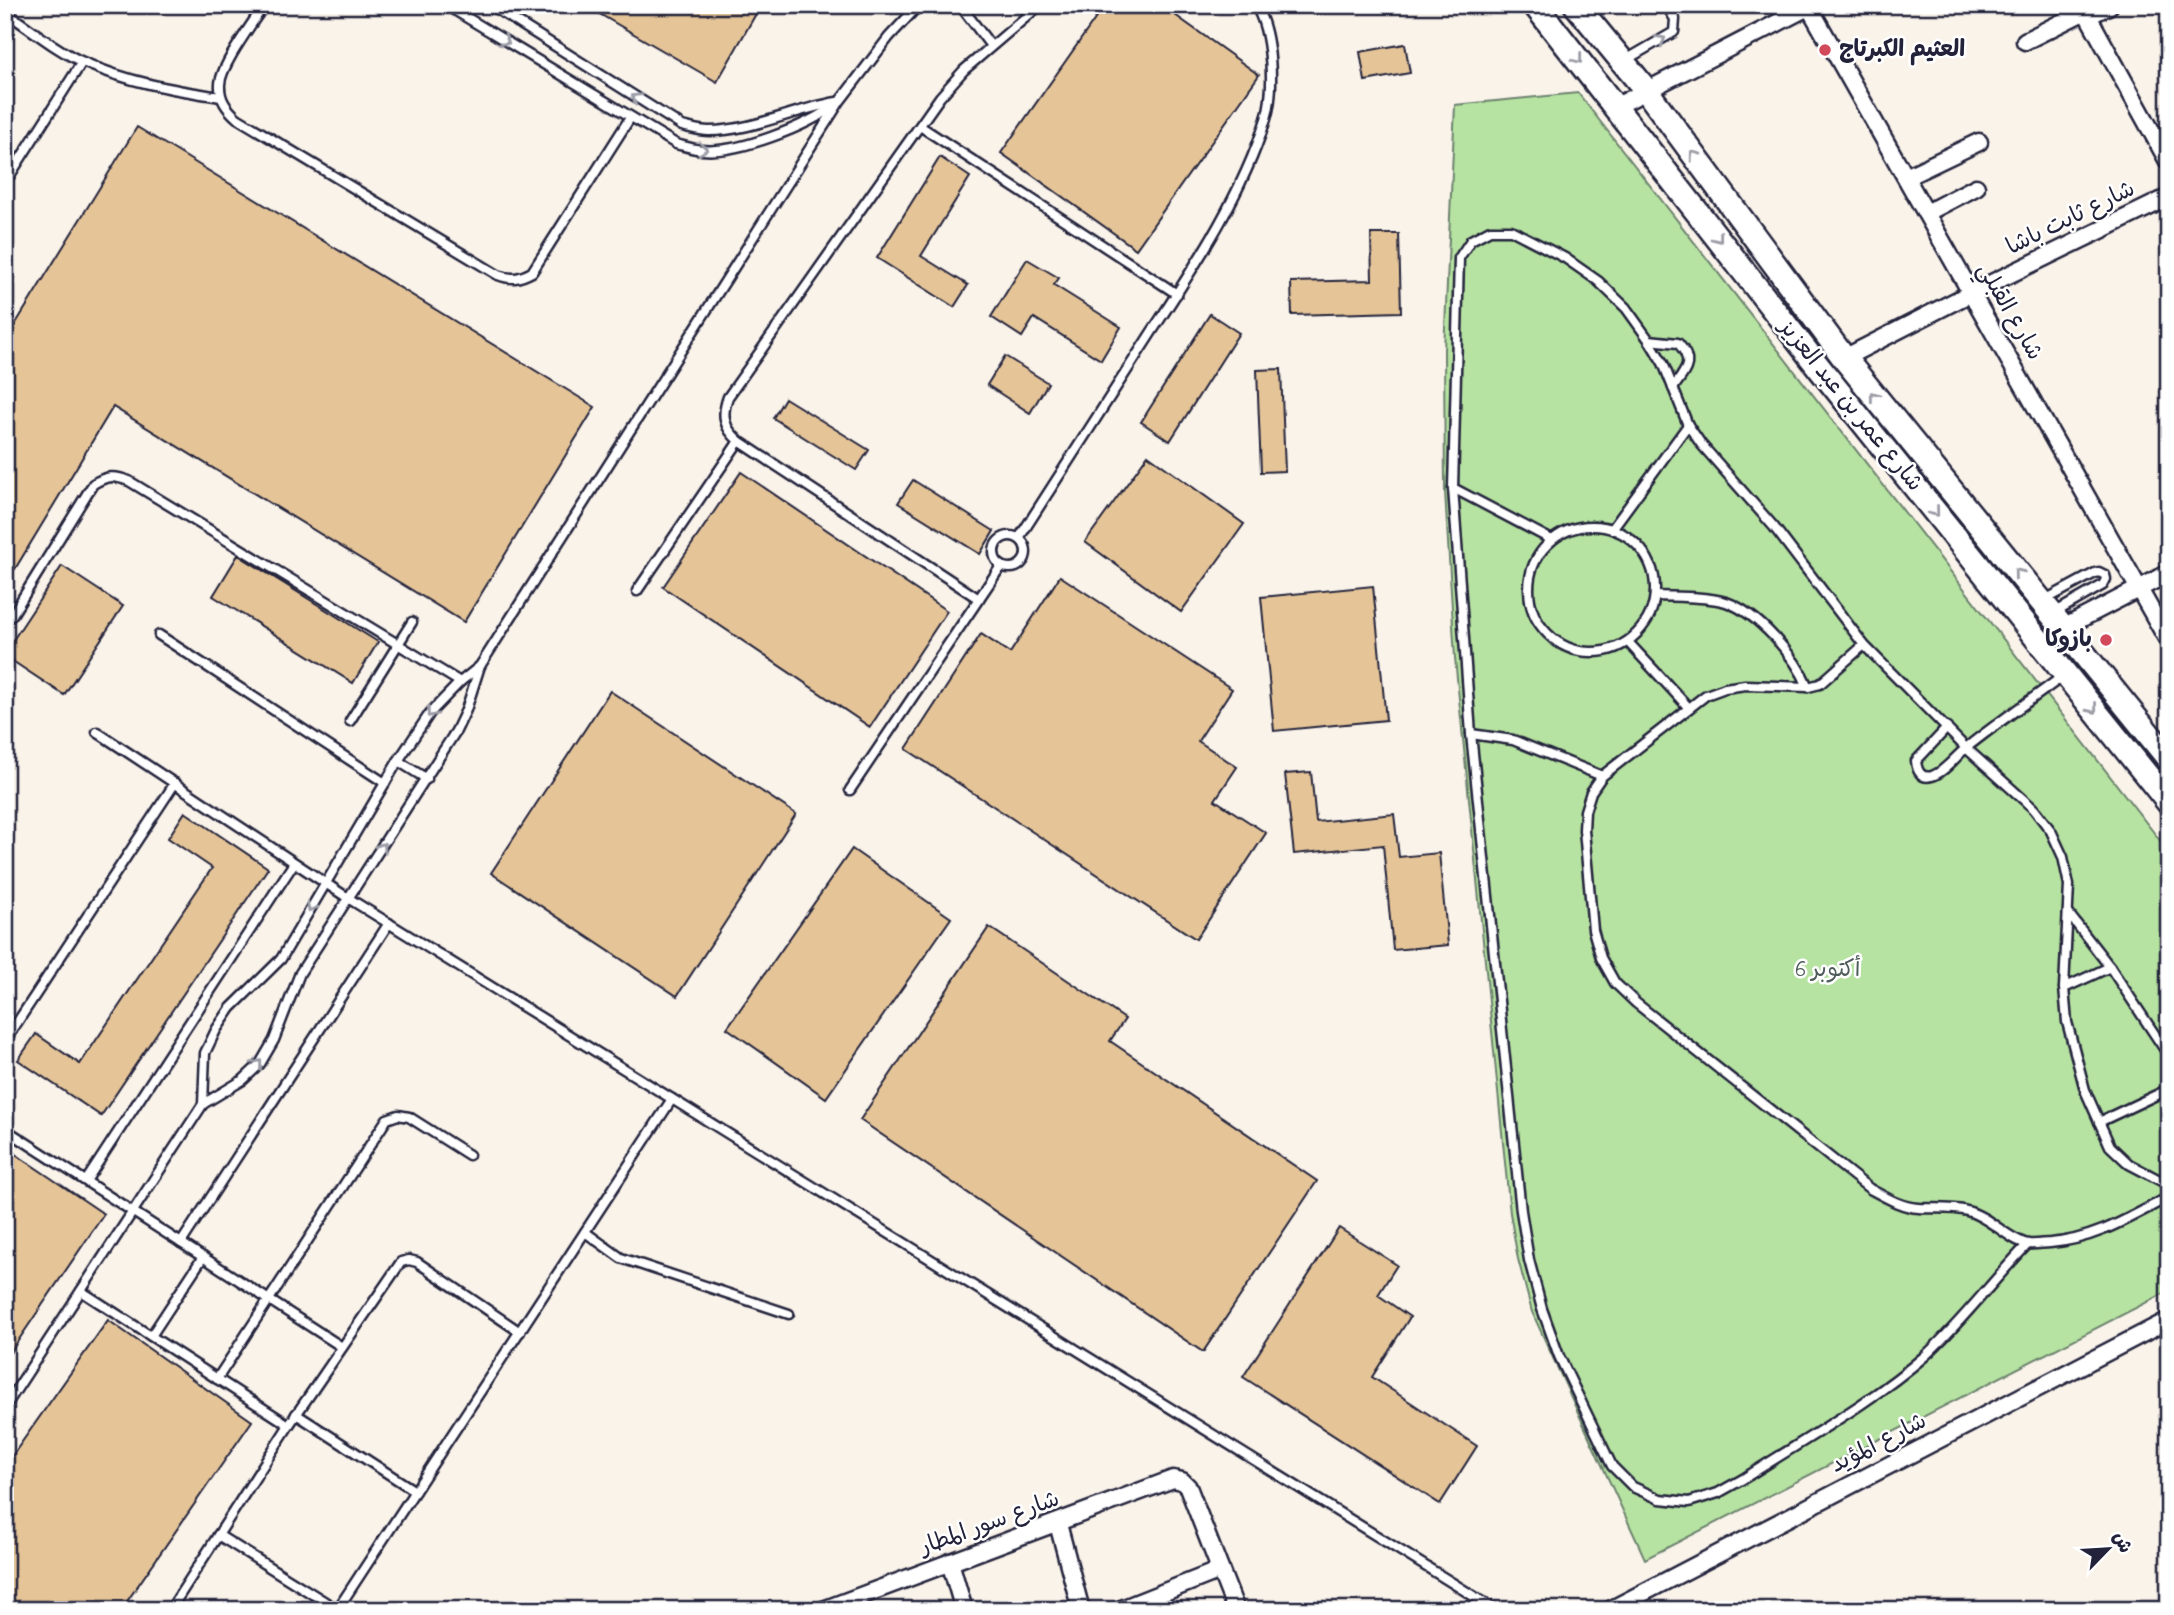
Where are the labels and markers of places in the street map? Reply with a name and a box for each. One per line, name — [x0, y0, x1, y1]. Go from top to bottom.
place label: العثيم الكبرتاج — [1839, 34, 1965, 67]
marker: العثيم الكبرتاج — [1817, 42, 1833, 58]
place label: بازوكا — [2045, 624, 2092, 657]
marker: بازوكا — [2098, 632, 2114, 648]

